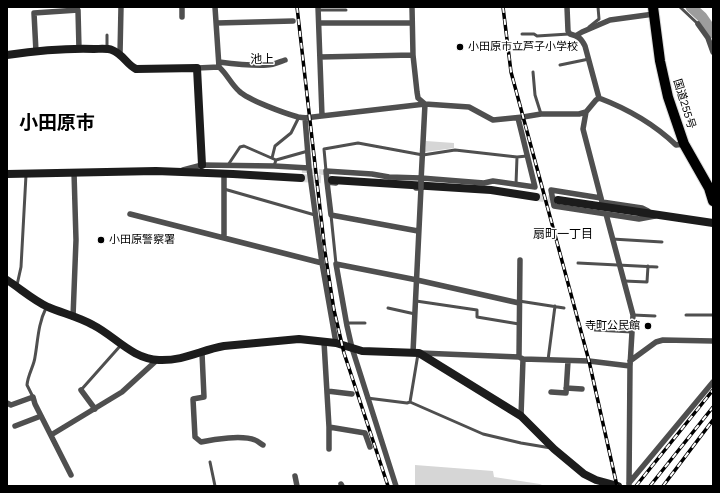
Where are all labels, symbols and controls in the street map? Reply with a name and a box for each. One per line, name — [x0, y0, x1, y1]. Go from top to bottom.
place label: 小田原市立芦子小学校 — [468, 40, 578, 54]
marker: 小田原市立芦子小学校 — [455, 42, 465, 52]
district label: 池上 — [250, 53, 274, 67]
street label: 国道255号 — [670, 78, 698, 130]
district label: 小田原市 — [19, 113, 95, 135]
district label: 扇町一丁目 — [533, 228, 593, 242]
place label: 小田原警察署 — [109, 233, 175, 247]
marker: 小田原警察署 — [96, 235, 106, 245]
place label: 寺町公民館 — [585, 319, 640, 333]
marker: 寺町公民館 — [643, 321, 653, 331]

